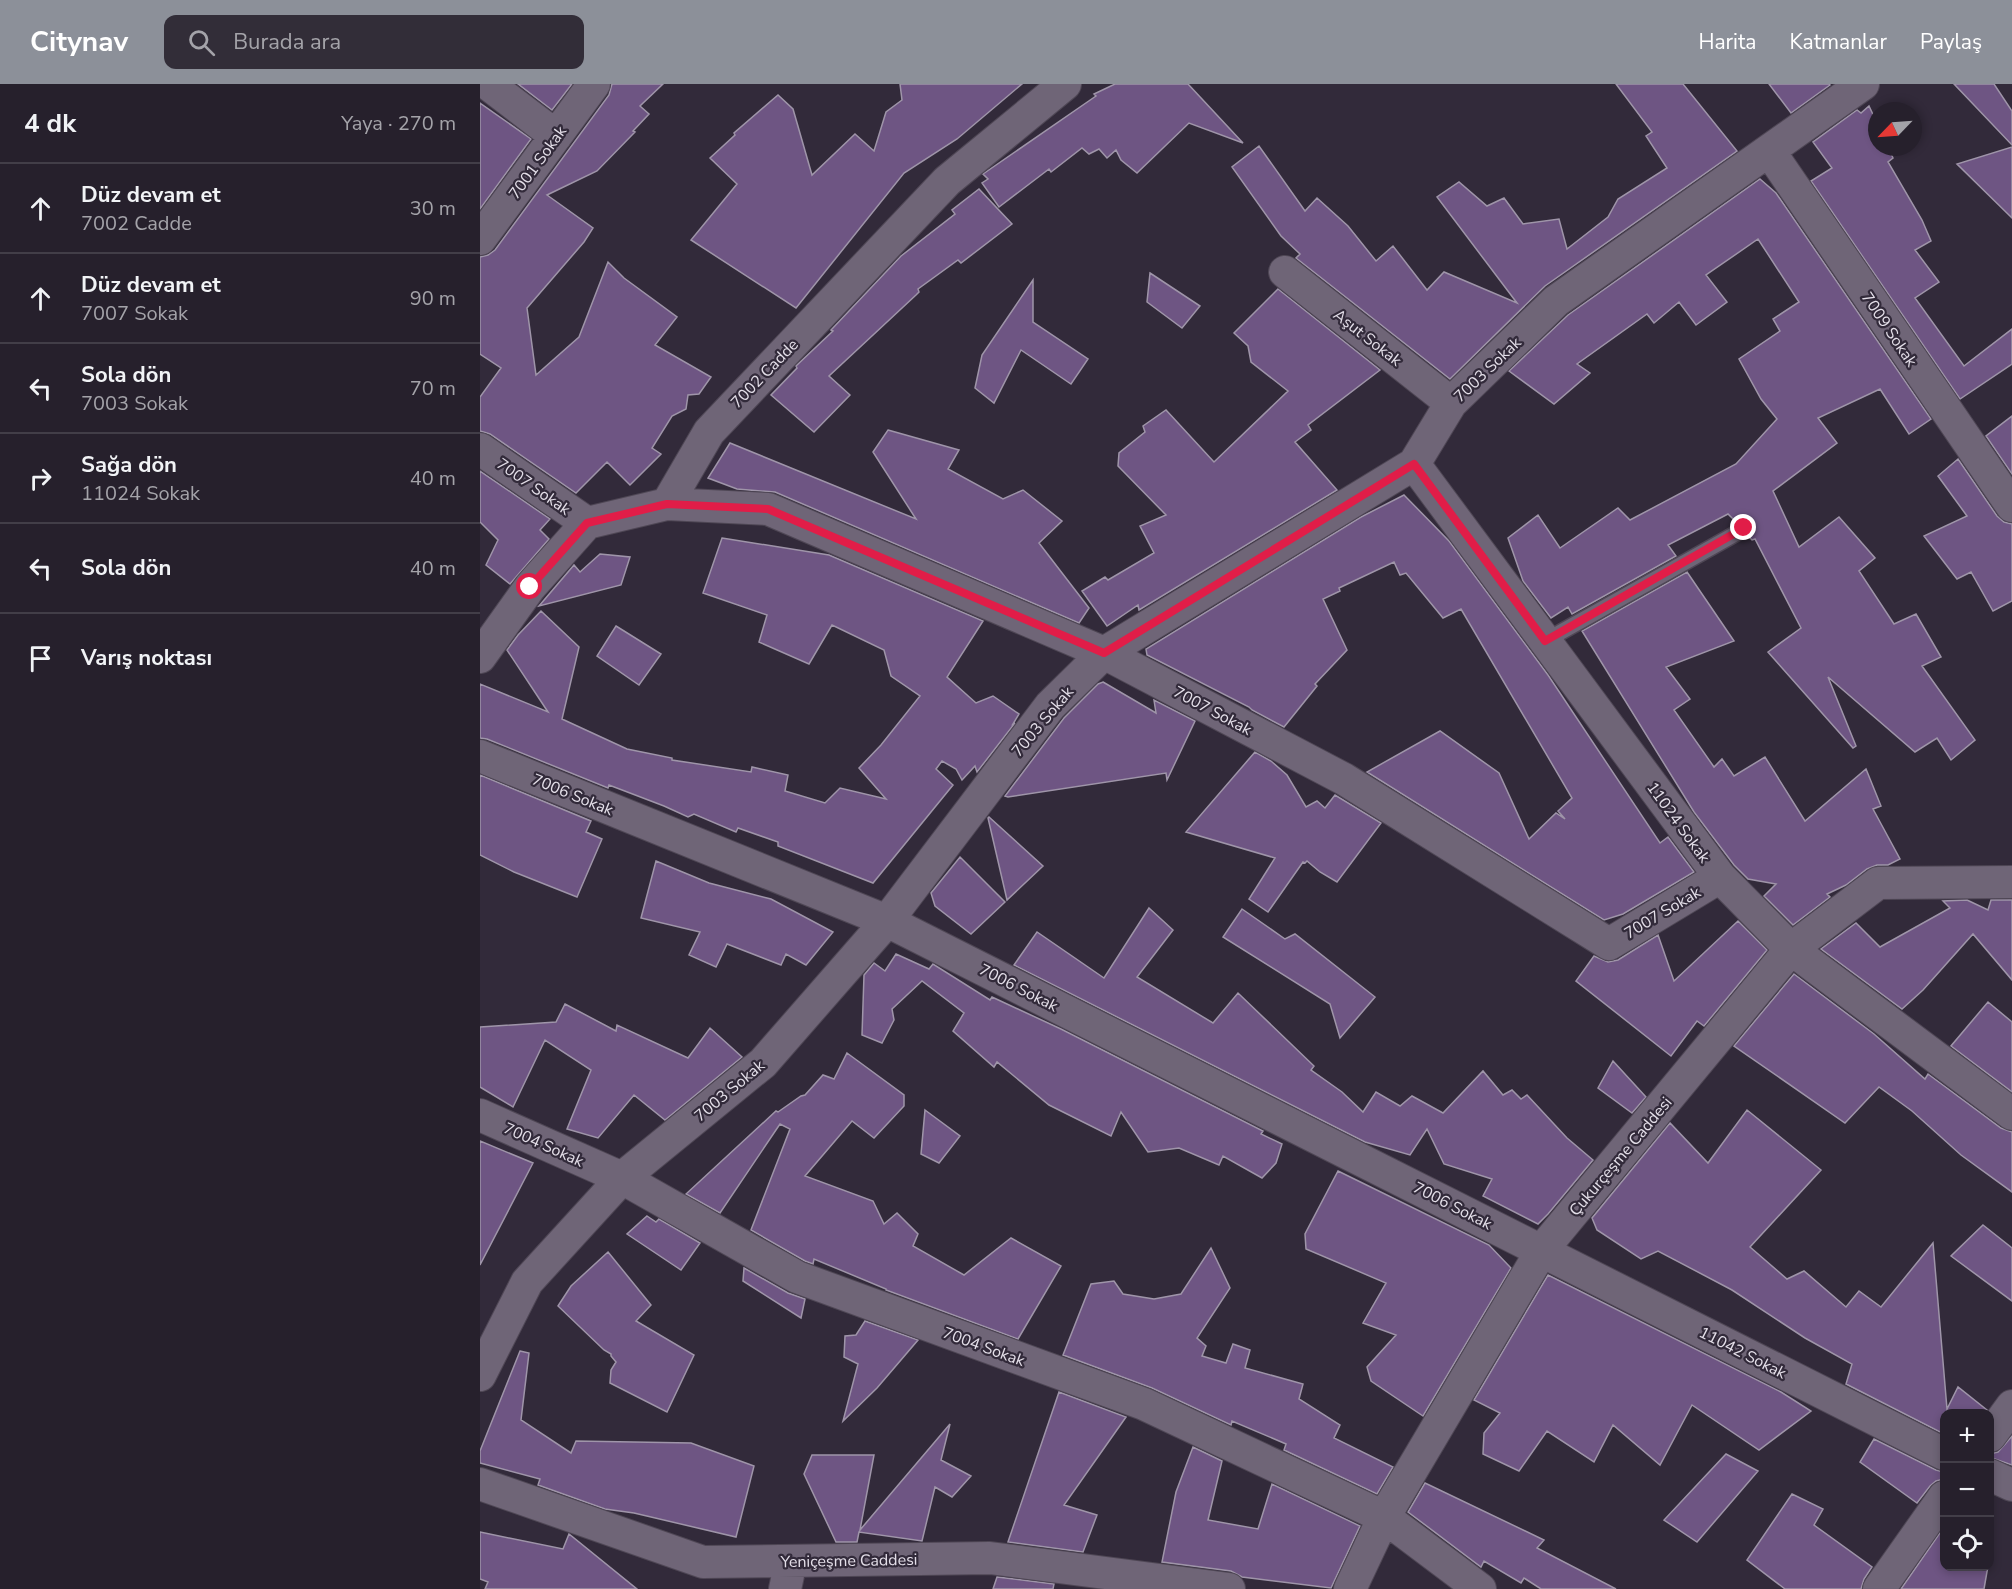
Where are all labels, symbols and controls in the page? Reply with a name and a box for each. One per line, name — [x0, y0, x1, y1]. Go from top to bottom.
search box — [164, 15, 584, 69]
text: Citynav — [30, 23, 128, 61]
icon: search — [185, 26, 218, 59]
text: Burada ara — [233, 27, 341, 57]
text: Harita — [1698, 28, 1756, 56]
text: Katmanlar — [1789, 28, 1887, 56]
text: Paylaş — [1920, 28, 1982, 56]
north arrow — [1868, 102, 1922, 156]
text: 4 dk — [24, 106, 76, 141]
text: Yaya · 270 m — [341, 110, 456, 137]
street label: 7001 Sokak — [504, 121, 572, 204]
text: Düz devam et — [81, 180, 221, 210]
icon: ahead — [24, 192, 57, 225]
text: 30 m — [410, 195, 456, 222]
text: 7002 Cadde — [81, 210, 192, 237]
text: Düz devam et — [81, 270, 221, 300]
icon: ahead — [24, 282, 57, 315]
text: 90 m — [410, 285, 456, 312]
street label: 7009 Sokak — [1856, 288, 1923, 372]
text: 7007 Sokak — [81, 300, 188, 327]
street label: Aşut Sokak — [1329, 304, 1407, 372]
street label: 7003 Sokak — [1449, 331, 1527, 407]
street label: 7002 Cadde — [726, 334, 803, 413]
text: Sola dön — [81, 360, 171, 390]
icon: left — [24, 372, 57, 405]
text: 70 m — [410, 375, 456, 402]
text: 7003 Sokak — [81, 390, 188, 417]
text: Sağa dön — [81, 450, 177, 480]
street label: 7007 Sokak — [492, 453, 576, 521]
icon: right — [24, 462, 57, 495]
text: 40 m — [410, 465, 456, 492]
text: 11024 Sokak — [81, 480, 200, 507]
route end — [1730, 514, 1756, 540]
icon: left — [24, 552, 57, 585]
text: Sola dön — [81, 553, 171, 583]
text: 40 m — [410, 555, 456, 582]
route start — [516, 573, 542, 599]
icon: arrive — [24, 642, 57, 675]
text: Varış noktası — [81, 643, 212, 673]
street label: 7003 Sokak — [1007, 681, 1079, 762]
street label: 7007 Sokak — [1170, 681, 1256, 741]
street label: 7006 Sokak — [529, 769, 617, 822]
street label: 11024 Sokak — [1641, 778, 1716, 868]
street label: 7007 Sokak — [1620, 881, 1706, 944]
street label: 7006 Sokak — [975, 959, 1063, 1018]
street label: 7003 Sokak — [690, 1054, 770, 1127]
street label: Çukurçeşme Caddesi — [1564, 1092, 1677, 1221]
street label: 7004 Sokak — [500, 1117, 588, 1173]
street label: 7006 Sokak — [1409, 1177, 1497, 1236]
street label: 11042 Sokak — [1695, 1321, 1791, 1385]
street label: 7004 Sokak — [940, 1322, 1029, 1372]
map controls — [1940, 1409, 1994, 1571]
button: + — [1940, 1409, 1994, 1463]
button: − — [1940, 1463, 1994, 1517]
button: locate — [1940, 1517, 1994, 1571]
street label: Yeniçeşme Caddesi — [779, 1549, 918, 1573]

